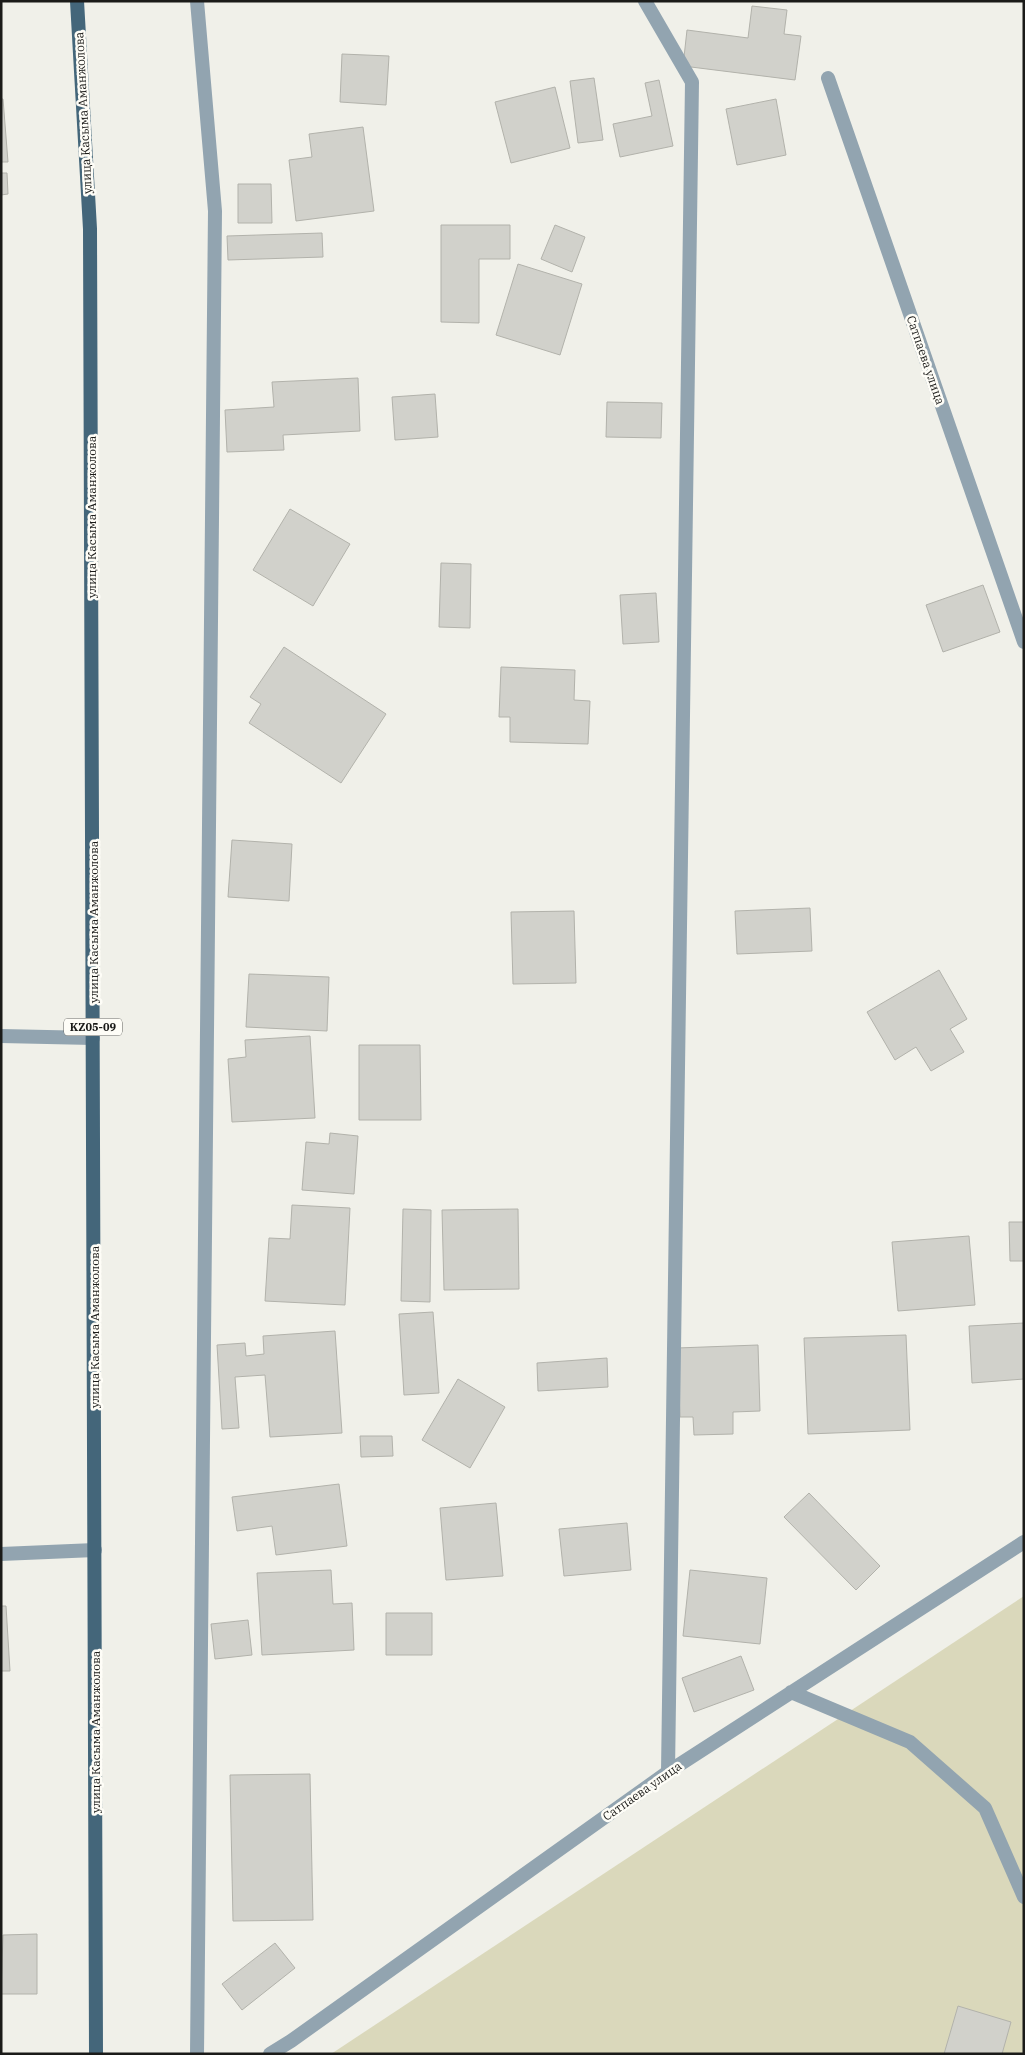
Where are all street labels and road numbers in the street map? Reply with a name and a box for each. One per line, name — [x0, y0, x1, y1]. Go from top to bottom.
street label: улица Касыма Аманжолова — [71, 31, 95, 195]
street label: Сатпаева улица — [904, 314, 948, 407]
street label: улица Касыма Аманжолова — [84, 435, 99, 598]
street label: улица Касыма Аманжолова — [86, 840, 101, 1003]
road number: KZ05-09 — [64, 1019, 122, 1036]
street label: улица Касыма Аманжолова — [87, 1245, 102, 1408]
street label: улица Касыма Аманжолова — [88, 1650, 103, 1813]
street label: Сатпаева улица — [600, 1758, 685, 1824]

